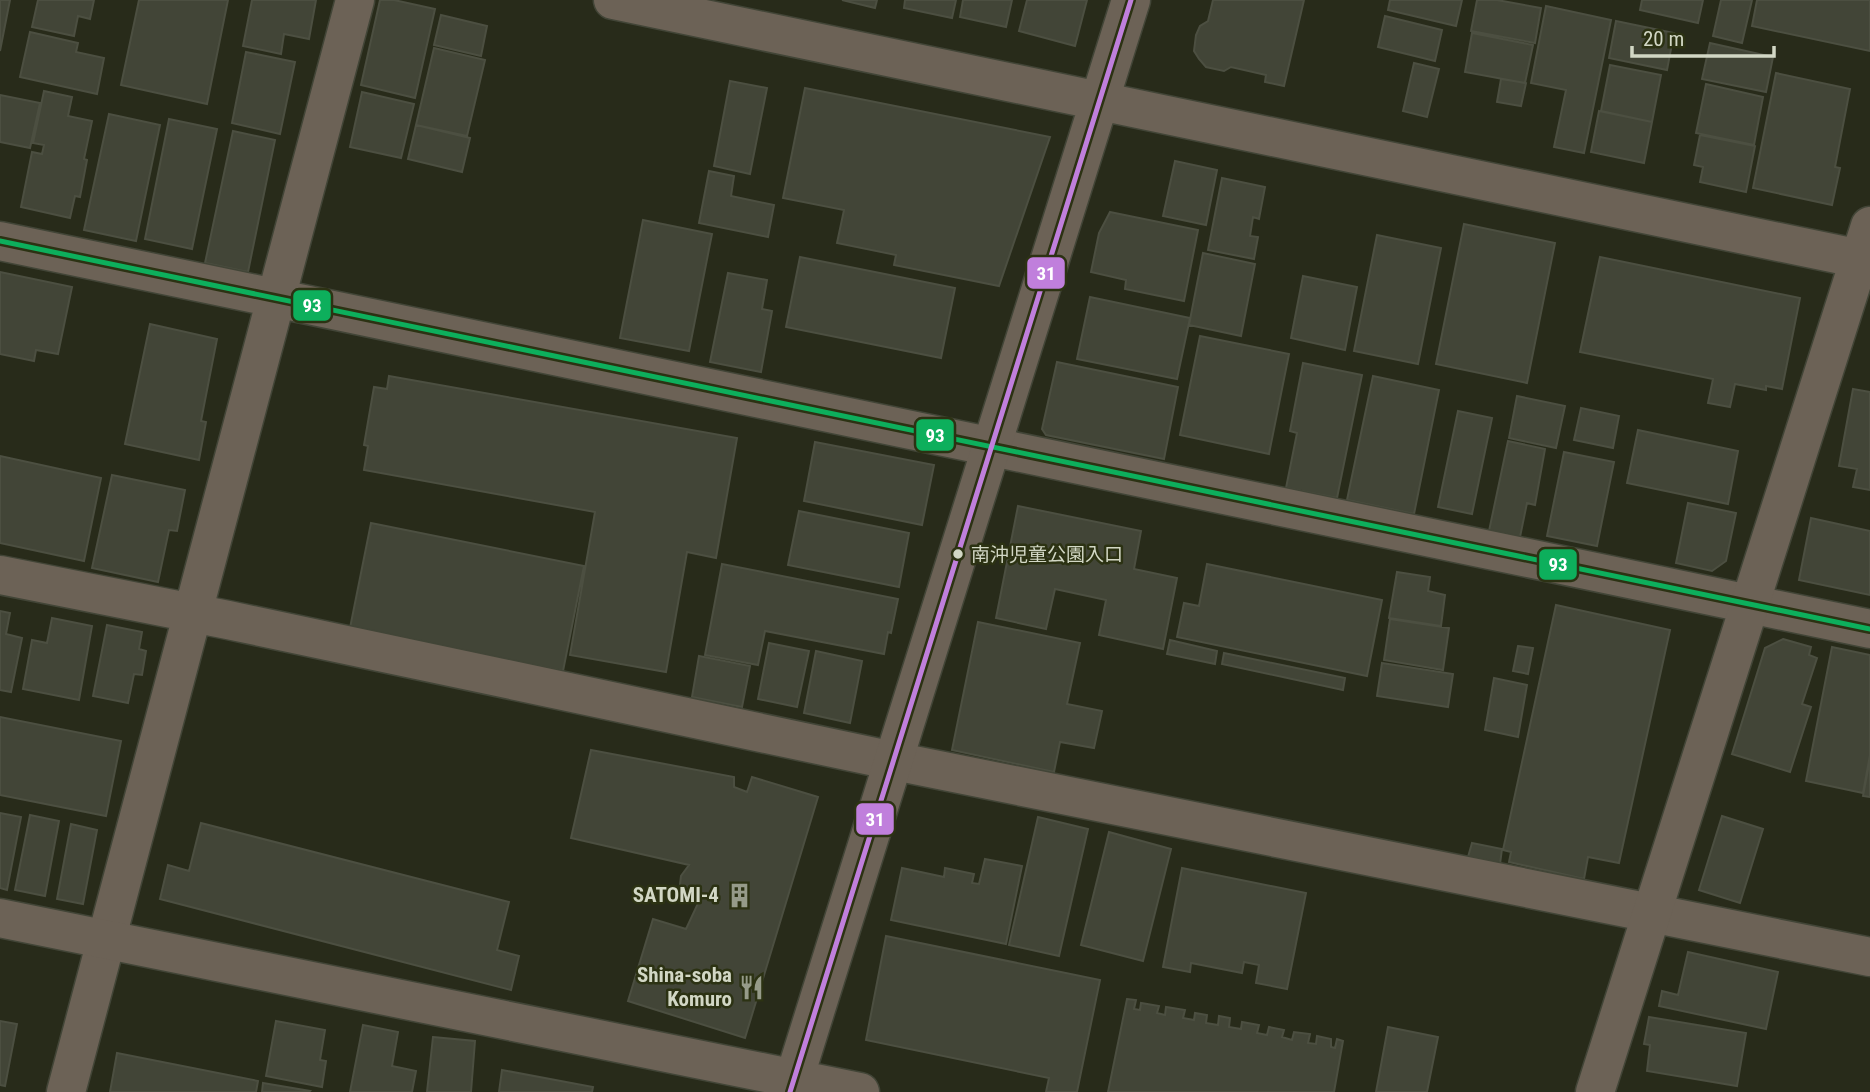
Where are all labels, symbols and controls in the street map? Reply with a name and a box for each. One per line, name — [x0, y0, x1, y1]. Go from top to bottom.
scale bar — [1632, 14, 1774, 58]
text: 20 m — [1643, 27, 1684, 51]
line badge: 31 — [1026, 256, 1066, 290]
text: 31 — [1036, 262, 1056, 285]
line badge: 93 — [292, 289, 332, 322]
text: 93 — [302, 294, 322, 317]
line badge: 93 — [915, 418, 955, 452]
text: 93 — [925, 424, 945, 447]
place label: 南沖児童公園入口 — [971, 543, 1123, 566]
marker: 南沖児童公園入口 — [951, 547, 965, 561]
line badge: 93 — [1538, 548, 1578, 581]
text: 93 — [1548, 553, 1568, 576]
line badge: 31 — [855, 802, 895, 836]
text: 31 — [865, 808, 885, 831]
building icon: SATOMI-4 — [725, 881, 753, 909]
place label: SATOMI-4 — [633, 883, 719, 907]
place label: Shina-soba Komuro — [637, 963, 732, 1011]
restaurant icon: Shina-soba Komuro — [738, 973, 766, 1001]

